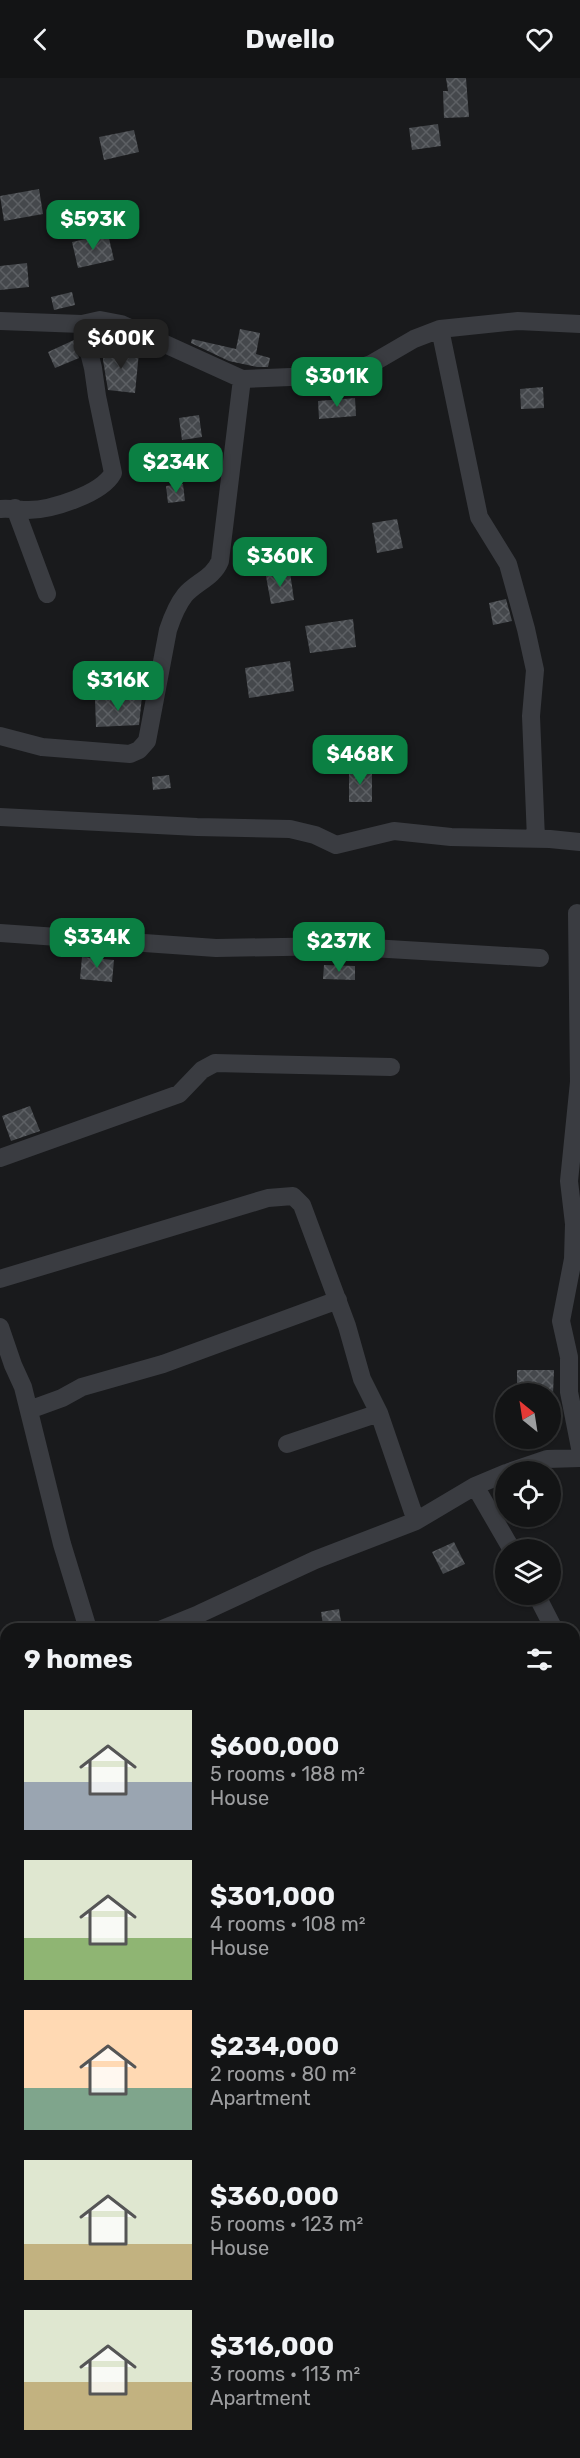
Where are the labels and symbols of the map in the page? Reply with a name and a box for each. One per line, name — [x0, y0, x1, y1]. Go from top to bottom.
pin: $593K — [51, 200, 135, 251]
pin: $600K — [79, 319, 163, 370]
pin: $301K — [295, 357, 379, 408]
pin: $234K — [134, 443, 218, 494]
pin: $360K — [238, 537, 322, 588]
pin: $316K — [76, 661, 160, 712]
pin: $468K — [318, 735, 402, 786]
pin: $334K — [55, 918, 139, 969]
pin: $237K — [297, 922, 381, 973]
north arrow — [495, 1383, 561, 1449]

